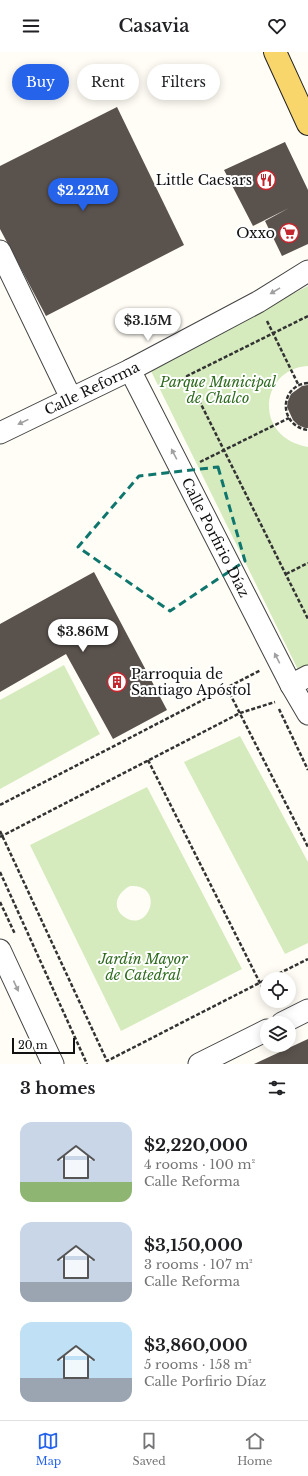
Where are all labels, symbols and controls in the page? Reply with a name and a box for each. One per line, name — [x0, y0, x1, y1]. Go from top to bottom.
icon: menu — [20, 15, 42, 37]
text: Casavia — [119, 15, 189, 37]
icon: heart — [266, 15, 288, 37]
chip: Buy — [12, 64, 69, 100]
chip: Rent — [77, 64, 139, 100]
chip: Filters — [147, 64, 220, 100]
restaurant icon: Little Caesars — [255, 169, 277, 191]
place label: Little Caesars — [156, 171, 252, 189]
pin: $2.22M — [50, 178, 116, 212]
text: $2.22M — [57, 182, 109, 199]
supermarket icon: Oxxo — [278, 222, 300, 244]
place label: Oxxo — [236, 224, 275, 242]
one-way arrow — [270, 287, 280, 295]
pin: $3.15M — [115, 308, 181, 342]
text: $3.15M — [124, 312, 172, 329]
street label: Calle Reforma — [41, 358, 143, 419]
park label: Parque Municipal de Chalco — [159, 373, 277, 407]
one-way arrow — [17, 419, 28, 425]
one-way arrow — [171, 448, 177, 460]
street label: Calle Porfirio Díaz — [178, 475, 254, 600]
pin: $3.86M — [50, 619, 116, 653]
text: $3.86M — [57, 623, 109, 640]
one-way arrow — [274, 652, 280, 663]
place label: Parroquia de Santiago Apóstol — [131, 665, 251, 699]
building icon: Parroquia de Santiago Apóstol — [106, 671, 128, 693]
park label: Jardín Mayor de Catedral — [97, 950, 188, 984]
map controls — [260, 972, 296, 1052]
button: locate — [260, 972, 296, 1008]
one-way arrow — [13, 980, 19, 991]
button: layers — [260, 1016, 296, 1052]
scale bar — [12, 1036, 75, 1055]
text: 20 m — [18, 1038, 48, 1052]
icon: filters — [266, 1077, 288, 1099]
text: 3 homes — [20, 1078, 95, 1099]
text: $2,220,000 — [144, 1135, 248, 1156]
icon: home — [52, 1138, 100, 1186]
text: 4 rooms · 100 m² — [144, 1156, 255, 1173]
text: Calle Reforma — [144, 1173, 240, 1190]
text: $3,150,000 — [144, 1235, 243, 1256]
icon: home — [52, 1238, 100, 1286]
text: 3 rooms · 107 m² — [144, 1256, 253, 1273]
text: Calle Reforma — [144, 1273, 240, 1290]
text: $3,860,000 — [144, 1335, 248, 1356]
icon: home — [52, 1338, 100, 1386]
text: 5 rooms · 158 m² — [144, 1356, 252, 1373]
text: Calle Porfirio Díaz — [144, 1373, 266, 1390]
tab: Map — [36, 1430, 61, 1468]
tab: Saved — [133, 1430, 166, 1468]
tab: Home — [237, 1430, 272, 1468]

